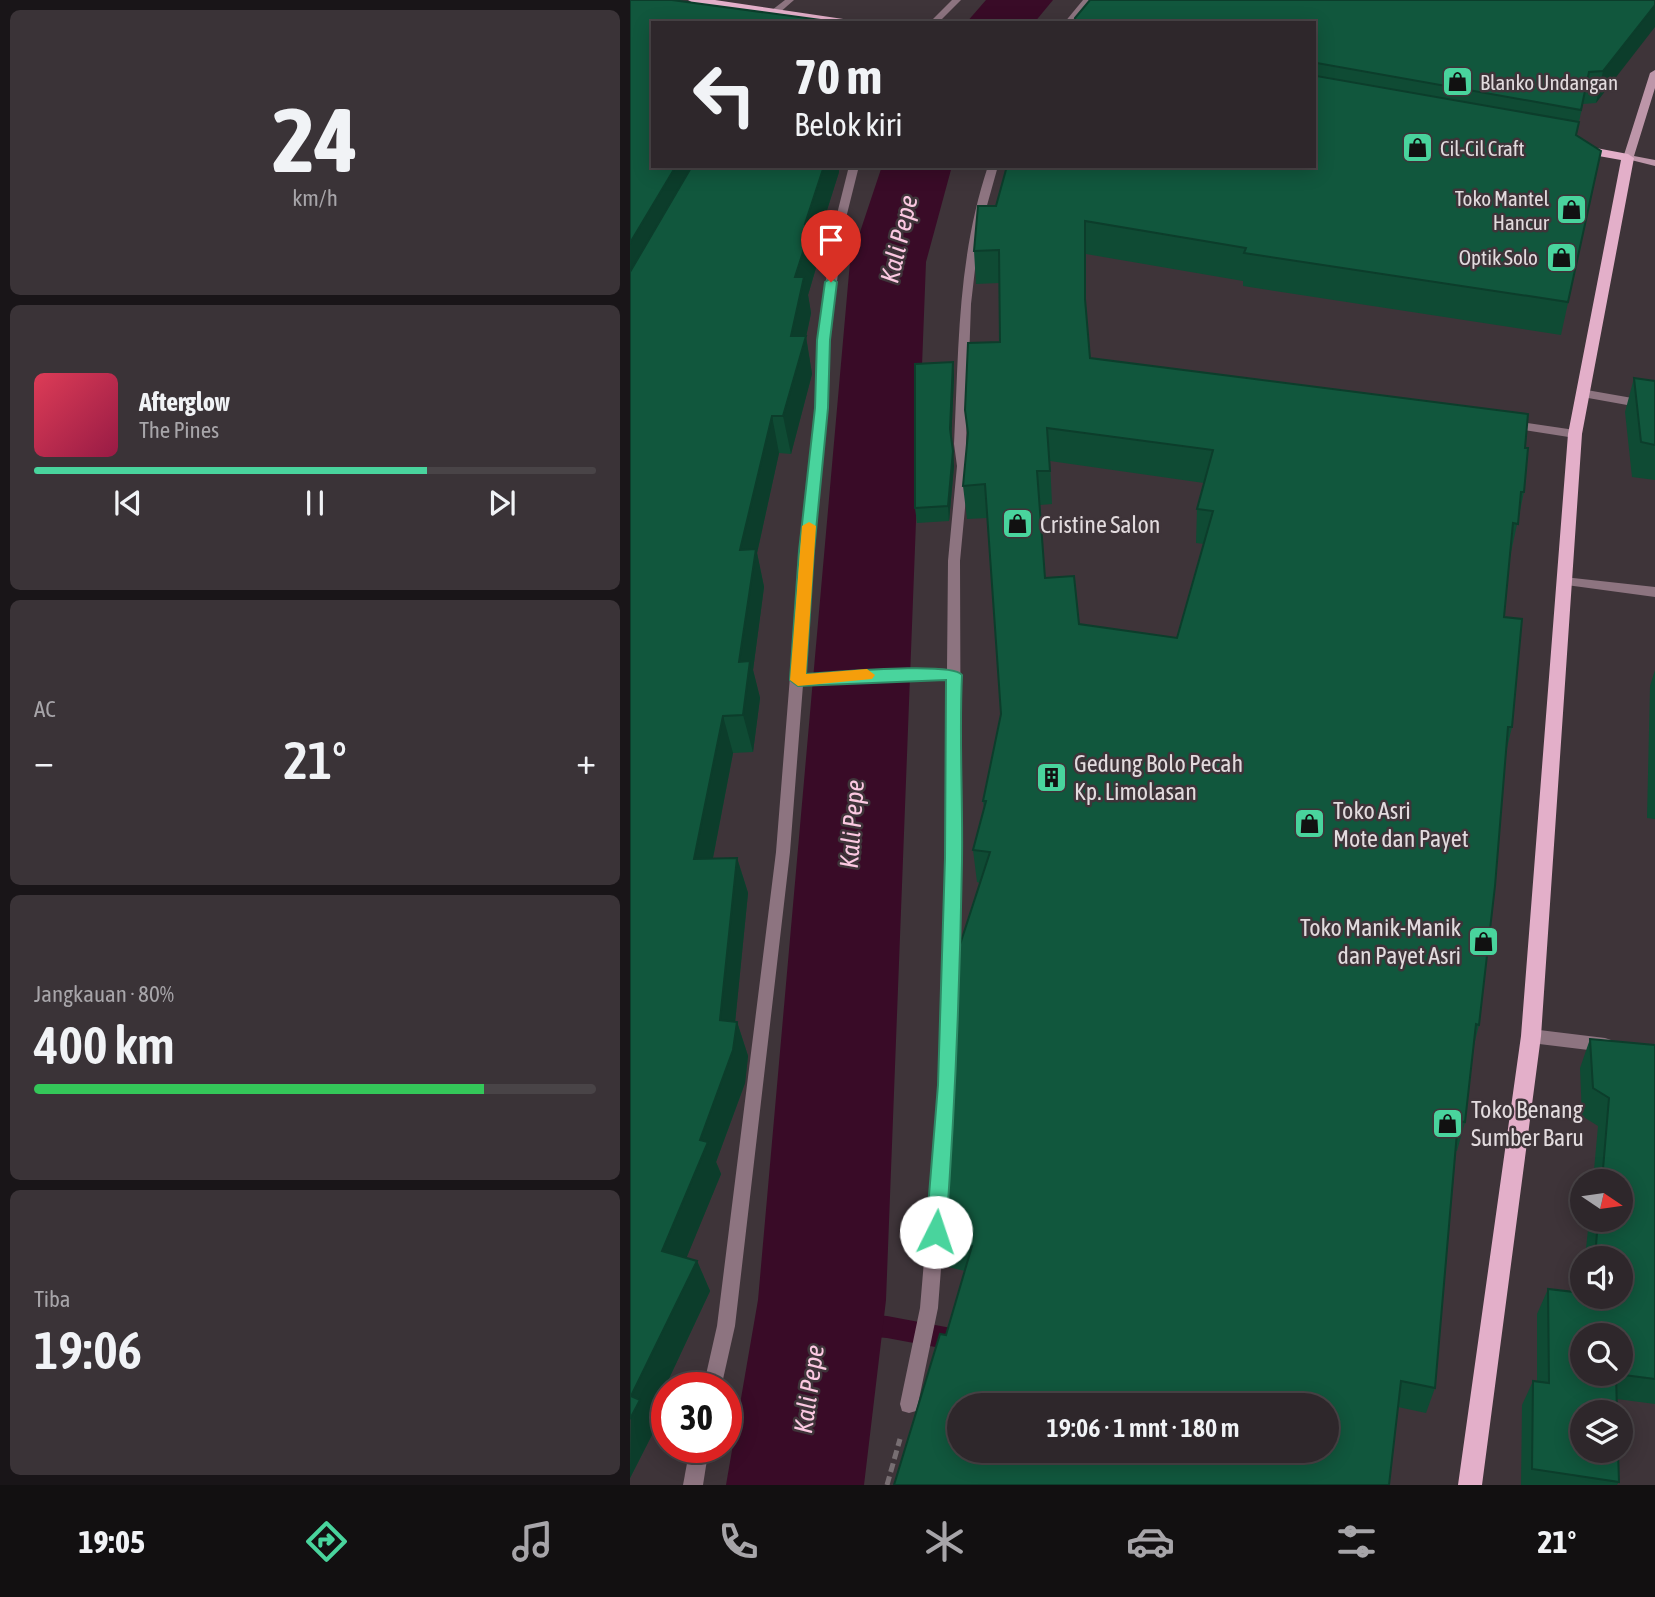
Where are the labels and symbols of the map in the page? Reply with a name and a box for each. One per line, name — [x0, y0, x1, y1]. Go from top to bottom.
shop icon: Blanko Undangan — [1440, 65, 1474, 99]
place label: Blanko Undangan — [1480, 70, 1618, 94]
shop icon: Cil-Cil Craft — [1400, 131, 1434, 165]
place label: Cil-Cil Craft — [1440, 136, 1525, 160]
place label: Toko Mantel Hancur — [1455, 186, 1550, 234]
water label: Kali Pepe — [874, 192, 924, 286]
shop icon: Toko Mantel Hancur — [1555, 193, 1589, 227]
pin — [801, 210, 861, 282]
shop icon: Optik Solo — [1544, 240, 1578, 274]
place label: Optik Solo — [1459, 245, 1538, 269]
shop icon: Cristine Salon — [1000, 507, 1034, 541]
place label: Cristine Salon — [1040, 511, 1160, 538]
place label: Gedung Bolo Pecah Kp. Limolasan — [1074, 750, 1243, 805]
building icon: Gedung Bolo Pecah Kp. Limolasan — [1034, 760, 1068, 794]
water label: Kali Pepe — [834, 778, 870, 870]
place label: Toko Asri Mote dan Payet — [1333, 797, 1469, 852]
shop icon: Toko Asri Mote dan Payet — [1293, 807, 1327, 841]
place label: Toko Manik-Manik dan Payet Asri — [1300, 914, 1461, 969]
shop icon: Toko Manik-Manik dan Payet Asri — [1467, 924, 1501, 958]
place label: Toko Benang Sumber Baru — [1471, 1096, 1584, 1151]
shop icon: Toko Benang Sumber Baru — [1431, 1106, 1465, 1140]
north arrow — [1570, 1169, 1633, 1232]
position arrow — [899, 1195, 973, 1269]
water label: Kali Pepe — [788, 1343, 830, 1435]
speed limit sign: 30 — [651, 1372, 742, 1463]

